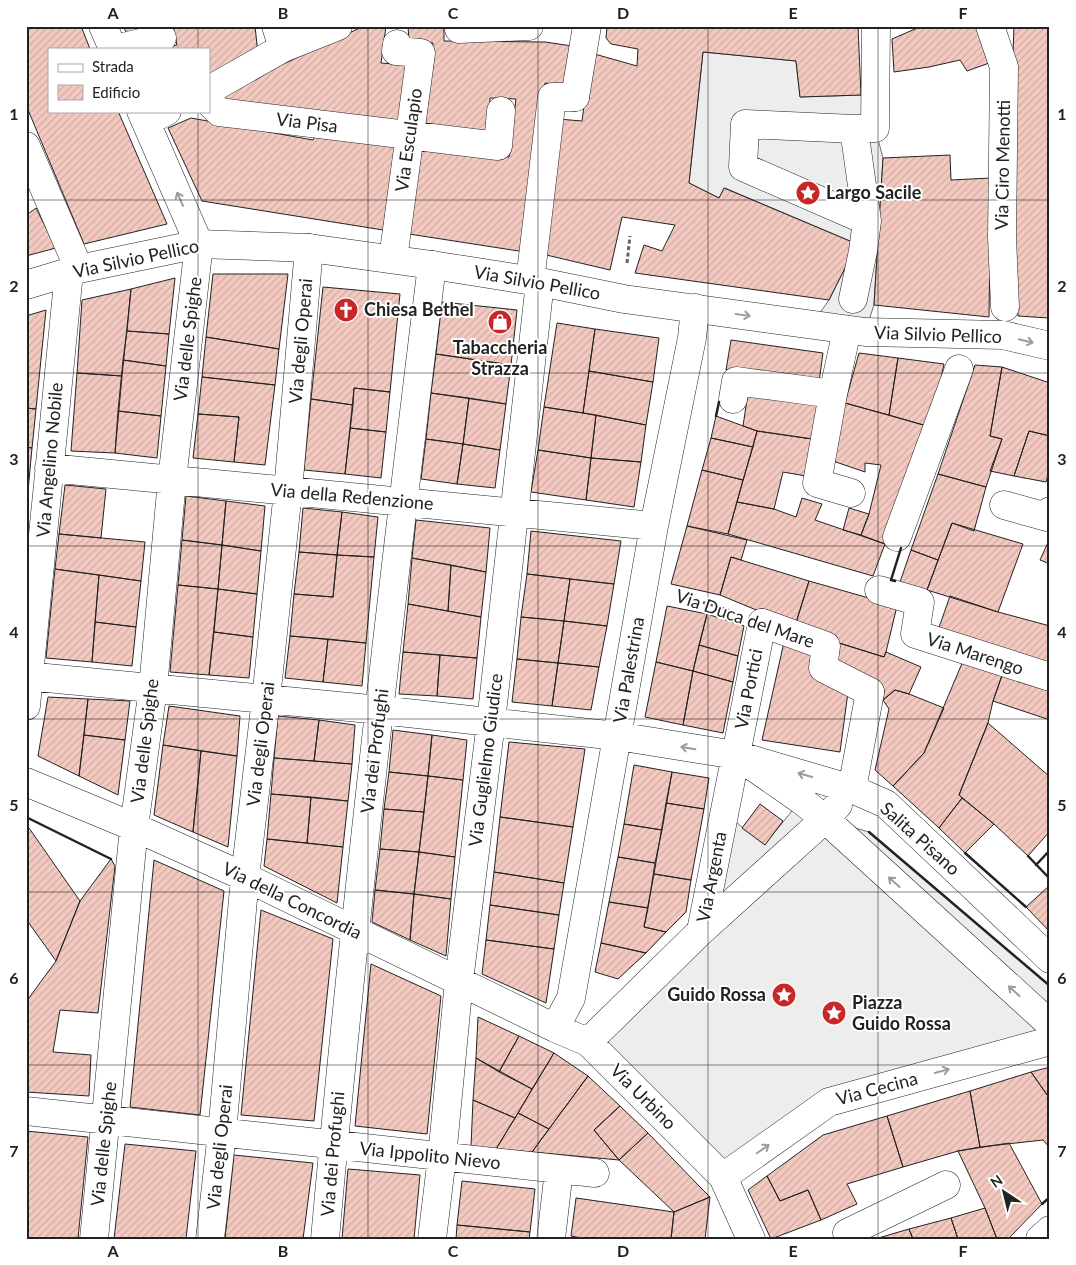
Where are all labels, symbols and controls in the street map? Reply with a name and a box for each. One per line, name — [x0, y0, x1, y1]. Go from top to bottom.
text: A — [106, 3, 119, 22]
text: B — [278, 3, 288, 22]
text: C — [448, 3, 459, 22]
text: D — [617, 3, 629, 22]
text: E — [788, 3, 798, 22]
text: F — [958, 3, 968, 22]
legend — [48, 48, 210, 112]
text: Strada — [92, 57, 134, 75]
text: Edificio — [92, 83, 140, 101]
street label: Via Esculapio — [390, 87, 426, 193]
street label: Via Ciro Menotti — [990, 100, 1014, 230]
text: 1 — [9, 104, 19, 123]
text: 1 — [1057, 104, 1067, 123]
street label: Via Pisa — [275, 107, 339, 137]
place icon: Largo Sacile — [795, 180, 821, 206]
place label: Largo Sacile — [826, 181, 922, 203]
one-way arrow — [174, 192, 184, 207]
street label: Via Silvio Pellico — [71, 234, 201, 282]
street label: Via Silvio Pellico — [472, 260, 602, 304]
street label: Via delle Spighe — [168, 275, 206, 402]
text: 2 — [9, 276, 19, 295]
text: 2 — [1057, 276, 1067, 295]
street label: Via degli Operai — [284, 277, 316, 404]
church icon: Chiesa Bethel — [333, 297, 359, 323]
place label: Chiesa Bethel — [364, 298, 474, 320]
shop icon: Tabaccheria Strazza — [487, 309, 513, 335]
one-way arrow — [735, 310, 751, 320]
street label: Via Silvio Pellico — [874, 321, 1002, 347]
place label: Tabaccheria Strazza — [453, 336, 547, 379]
one-way arrow — [1018, 337, 1034, 346]
street label: Via Angelino Nobile — [31, 381, 67, 538]
text: 3 — [9, 449, 19, 468]
text: 3 — [1057, 449, 1067, 468]
street label: Via della Redenzione — [270, 478, 435, 514]
street label: Via Duca del Mare — [673, 584, 818, 652]
street label: Via Palestrina — [608, 615, 648, 725]
text: 4 — [9, 622, 19, 641]
text: 4 — [1057, 622, 1067, 641]
street label: Via Marengo — [924, 627, 1027, 679]
street label: Via Portici — [729, 647, 767, 731]
street label: Via Guglielmo Giudice — [463, 672, 507, 848]
street label: Via delle Spighe — [125, 677, 163, 804]
street label: Via degli Operai — [241, 680, 279, 808]
street label: Via dei Profughi — [355, 687, 393, 814]
one-way arrow — [681, 742, 697, 752]
one-way arrow — [798, 770, 814, 780]
text: 5 — [9, 795, 19, 814]
text: 5 — [1057, 795, 1067, 814]
street label: Salita Pisano — [876, 797, 965, 880]
street label: Via Argenta — [691, 830, 731, 924]
street label: Via della Concordia — [219, 857, 366, 943]
one-way arrow — [887, 876, 900, 888]
text: 6 — [9, 968, 19, 987]
text: 6 — [1057, 968, 1067, 987]
place icon: Guido Rossa — [771, 982, 797, 1008]
place label: Guido Rossa — [667, 983, 766, 1005]
one-way arrow — [1007, 985, 1020, 997]
place label: Piazza Guido Rossa — [852, 991, 951, 1034]
place icon: Piazza Guido Rossa — [821, 1000, 847, 1026]
street label: Via Urbino — [606, 1059, 681, 1134]
one-way arrow — [933, 1066, 949, 1075]
street label: Via Cecina — [834, 1067, 920, 1109]
street label: Via delle Spighe — [86, 1081, 120, 1207]
street label: Via degli Operai — [201, 1083, 237, 1211]
street label: Via dei Profughi — [316, 1090, 348, 1217]
street label: Via Ippolito Nievo — [359, 1137, 502, 1173]
text: 7 — [9, 1141, 19, 1160]
text: 7 — [1057, 1141, 1067, 1160]
one-way arrow — [756, 1143, 769, 1154]
north arrow — [978, 1168, 1028, 1218]
text: N — [987, 1171, 1006, 1191]
text: A — [106, 1241, 119, 1260]
text: B — [278, 1241, 288, 1260]
text: C — [448, 1241, 459, 1260]
text: D — [617, 1241, 629, 1260]
text: E — [788, 1241, 798, 1260]
text: F — [958, 1241, 968, 1260]

